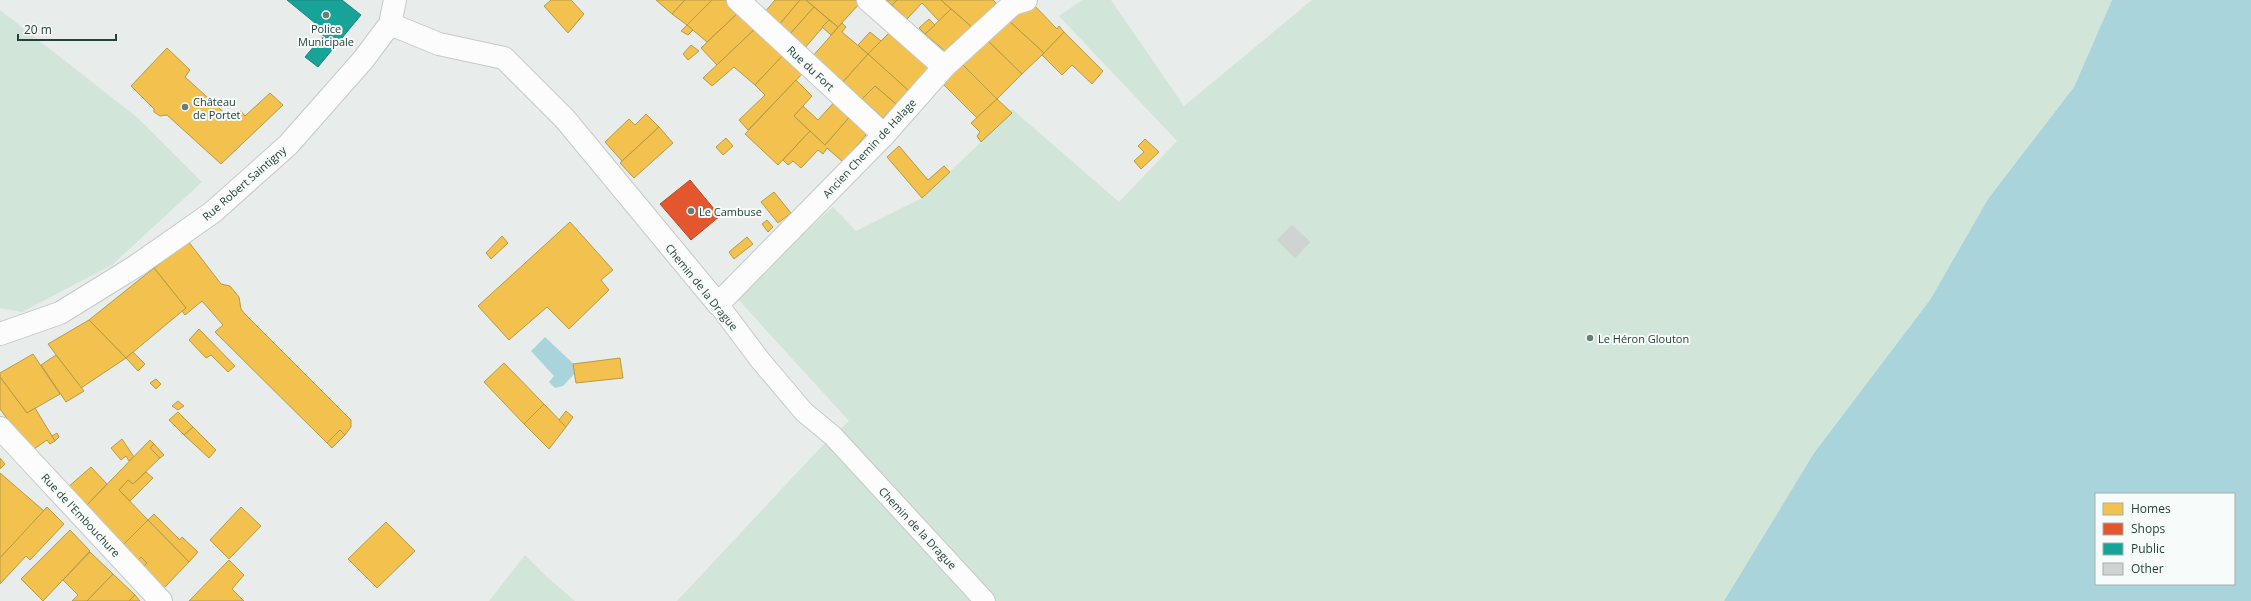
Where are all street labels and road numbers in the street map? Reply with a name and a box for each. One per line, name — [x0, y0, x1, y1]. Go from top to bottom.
street label: Rue du Fort — [784, 42, 838, 94]
street label: Ancien Chemin de Halage — [819, 95, 919, 201]
street label: Rue Robert Saintigny — [199, 142, 290, 224]
street label: Chemin de la Drague — [662, 241, 742, 333]
street label: Rue de l'Embouchure — [38, 470, 124, 560]
street label: Chemin de la Drague — [876, 484, 960, 572]

